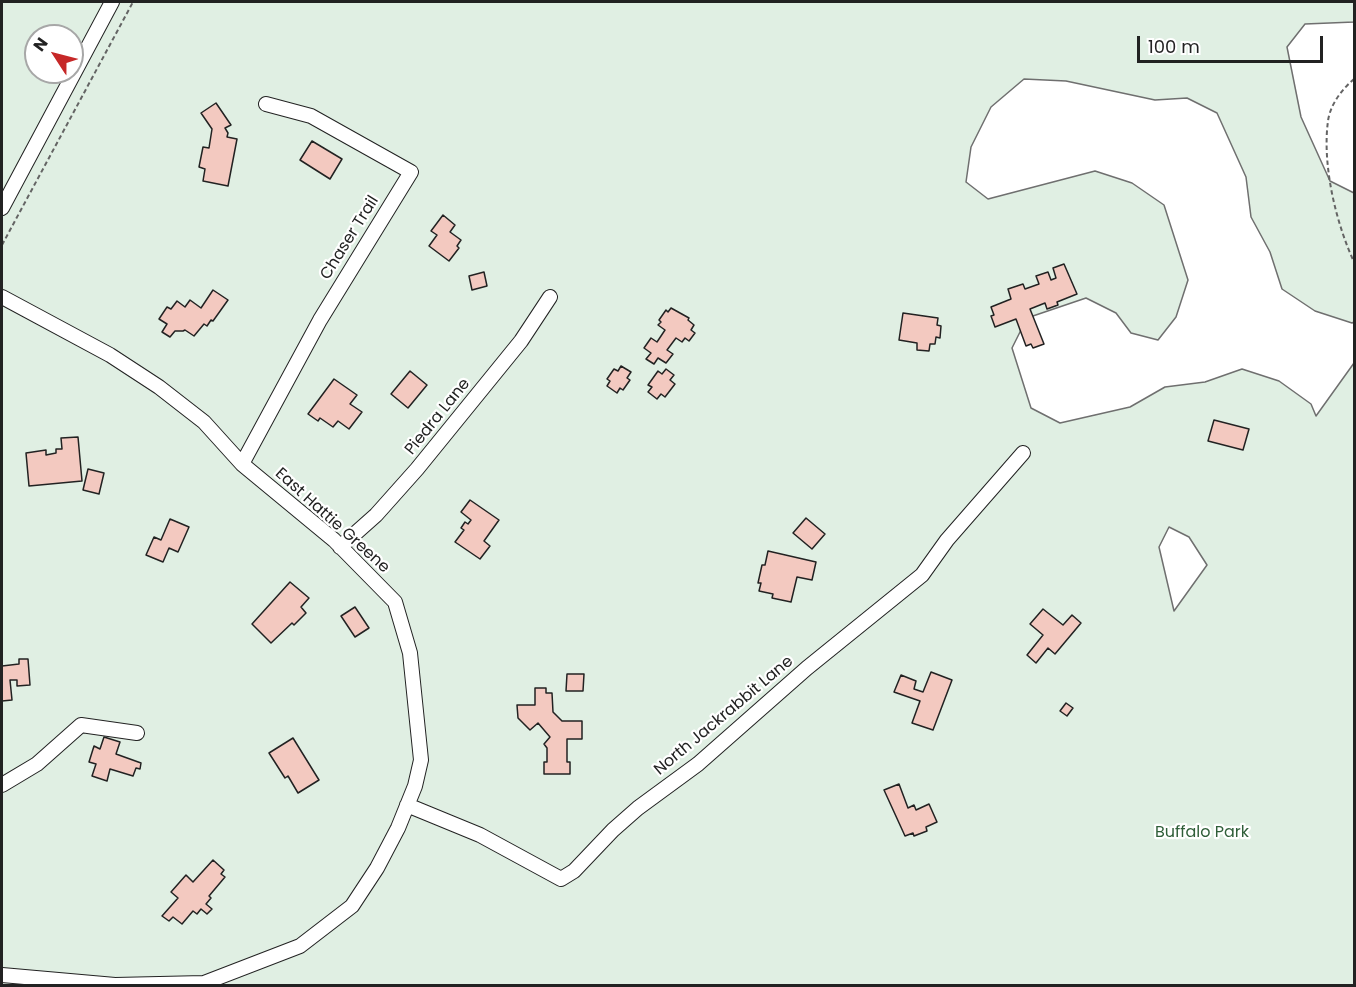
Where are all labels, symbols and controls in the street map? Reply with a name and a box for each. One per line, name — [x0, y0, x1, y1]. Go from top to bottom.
north arrow — [24, 24, 84, 84]
scale bar — [1140, 24, 1326, 62]
text: N — [28, 33, 53, 56]
text: 100 m — [1148, 34, 1200, 59]
street label: Chaser Trail — [317, 193, 383, 283]
street label: Piedra Lane — [401, 375, 475, 459]
street label: East Hattie Greene — [271, 465, 393, 577]
street label: North Jackrabbit Lane — [651, 652, 797, 780]
park label: Buffalo Park — [1155, 823, 1249, 843]

